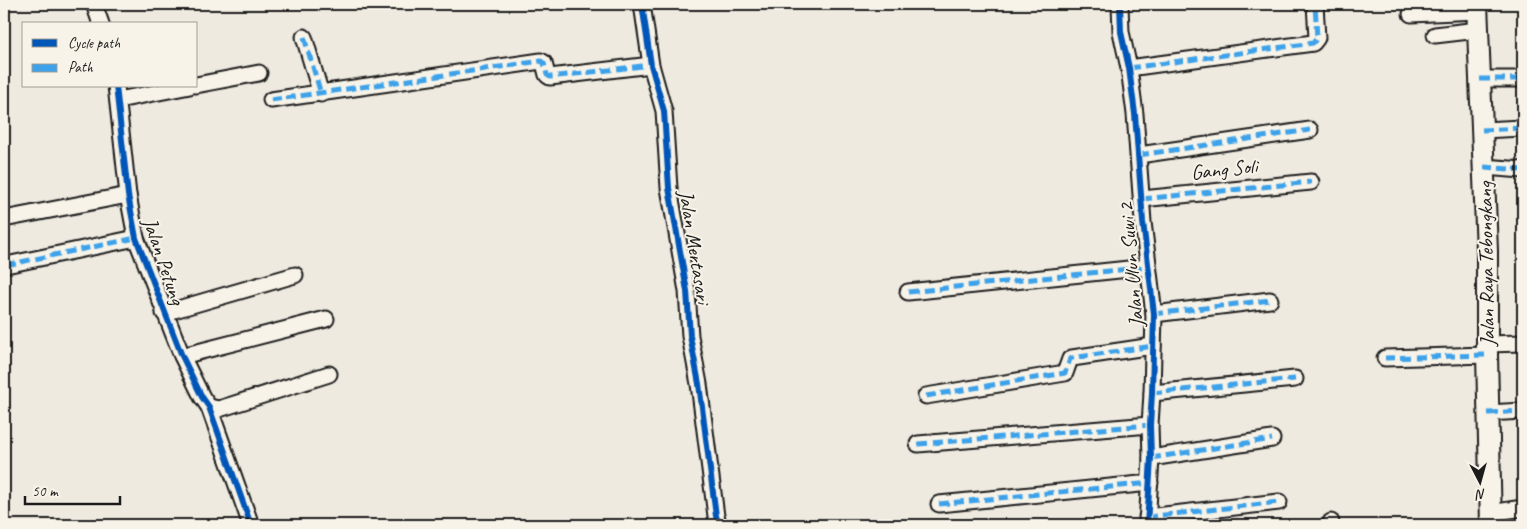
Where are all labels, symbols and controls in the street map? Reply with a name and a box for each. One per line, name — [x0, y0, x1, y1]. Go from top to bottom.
legend — [22, 22, 198, 88]
text: Cycle path — [68, 34, 120, 53]
text: Path — [68, 58, 94, 77]
street label: Gang Soli — [1190, 152, 1261, 185]
street label: Jalan Raya Tebongkang — [1472, 180, 1500, 347]
street label: Jalan Mertasari — [673, 187, 717, 309]
street label: Jalan Ulun Suwi 2 — [1112, 200, 1149, 329]
street label: Jalan Petung — [137, 213, 191, 309]
north arrow — [1454, 456, 1504, 506]
scale bar — [25, 474, 120, 506]
text: 50 m — [32, 482, 59, 501]
text: N — [1474, 486, 1487, 504]

